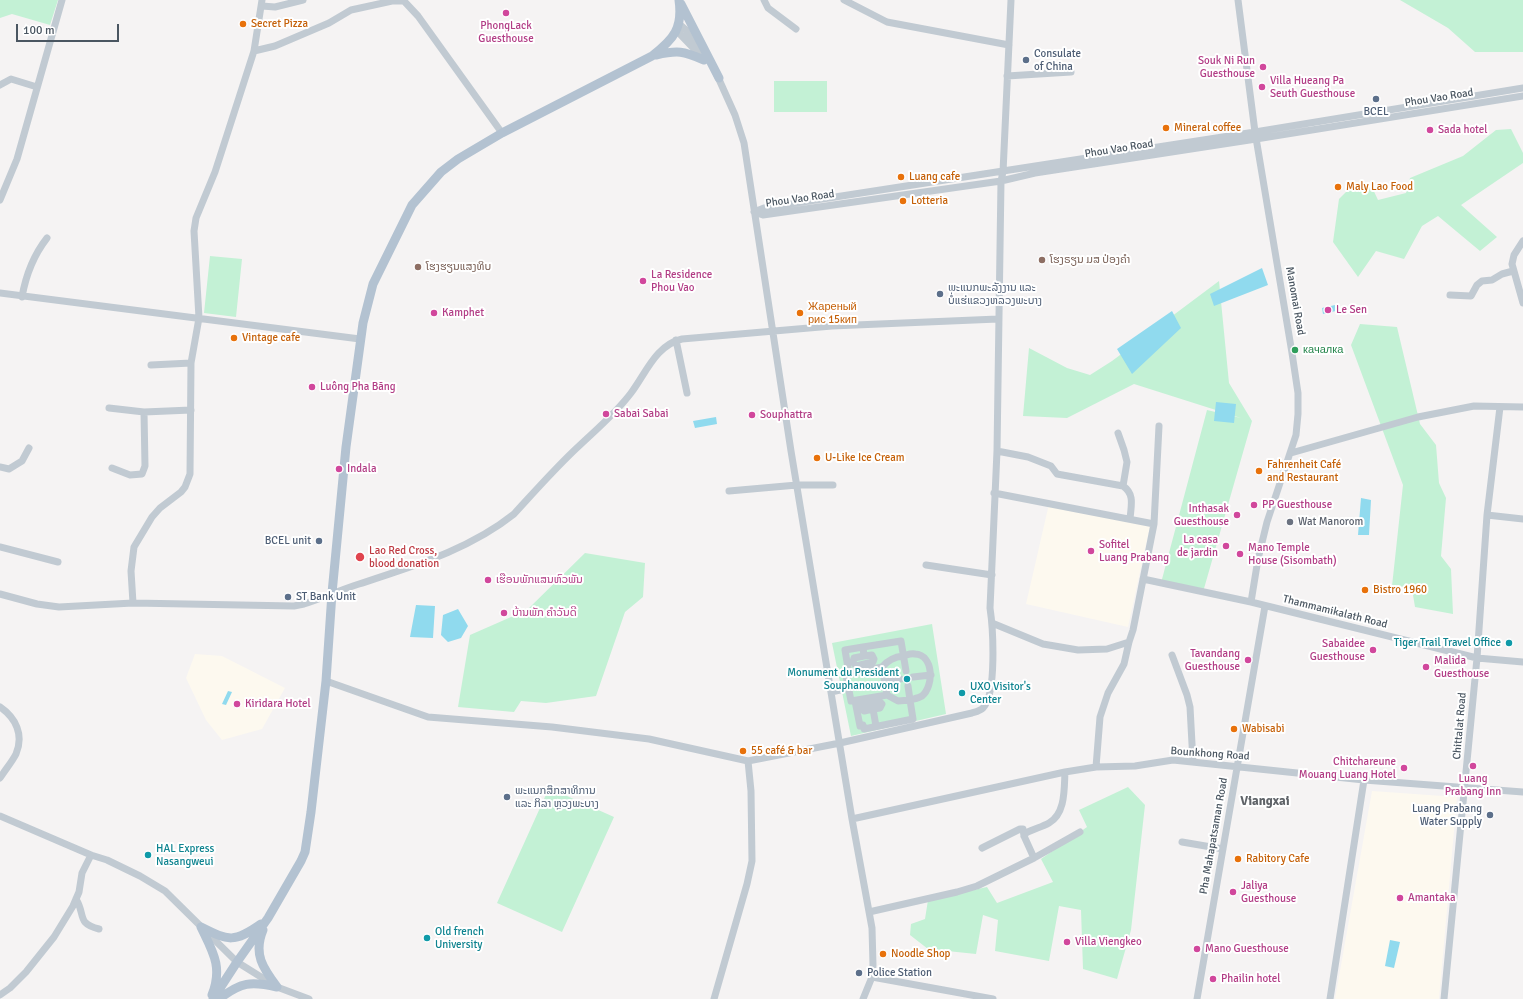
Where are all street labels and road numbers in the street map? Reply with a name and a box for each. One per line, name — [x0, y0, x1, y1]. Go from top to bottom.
street label: Phou Vao Road — [1404, 86, 1474, 110]
street label: Phou Vao Road — [1084, 137, 1154, 161]
street label: Phou Vao Road — [765, 188, 835, 210]
street label: Manomai Road — [1282, 266, 1308, 336]
street label: Thammamikalath Road — [1281, 593, 1389, 631]
street label: Chittalat Road — [1450, 692, 1470, 760]
street label: Bounkhong Road — [1170, 745, 1250, 763]
street label: Pha Mahapatsaman Road — [1197, 777, 1231, 895]

